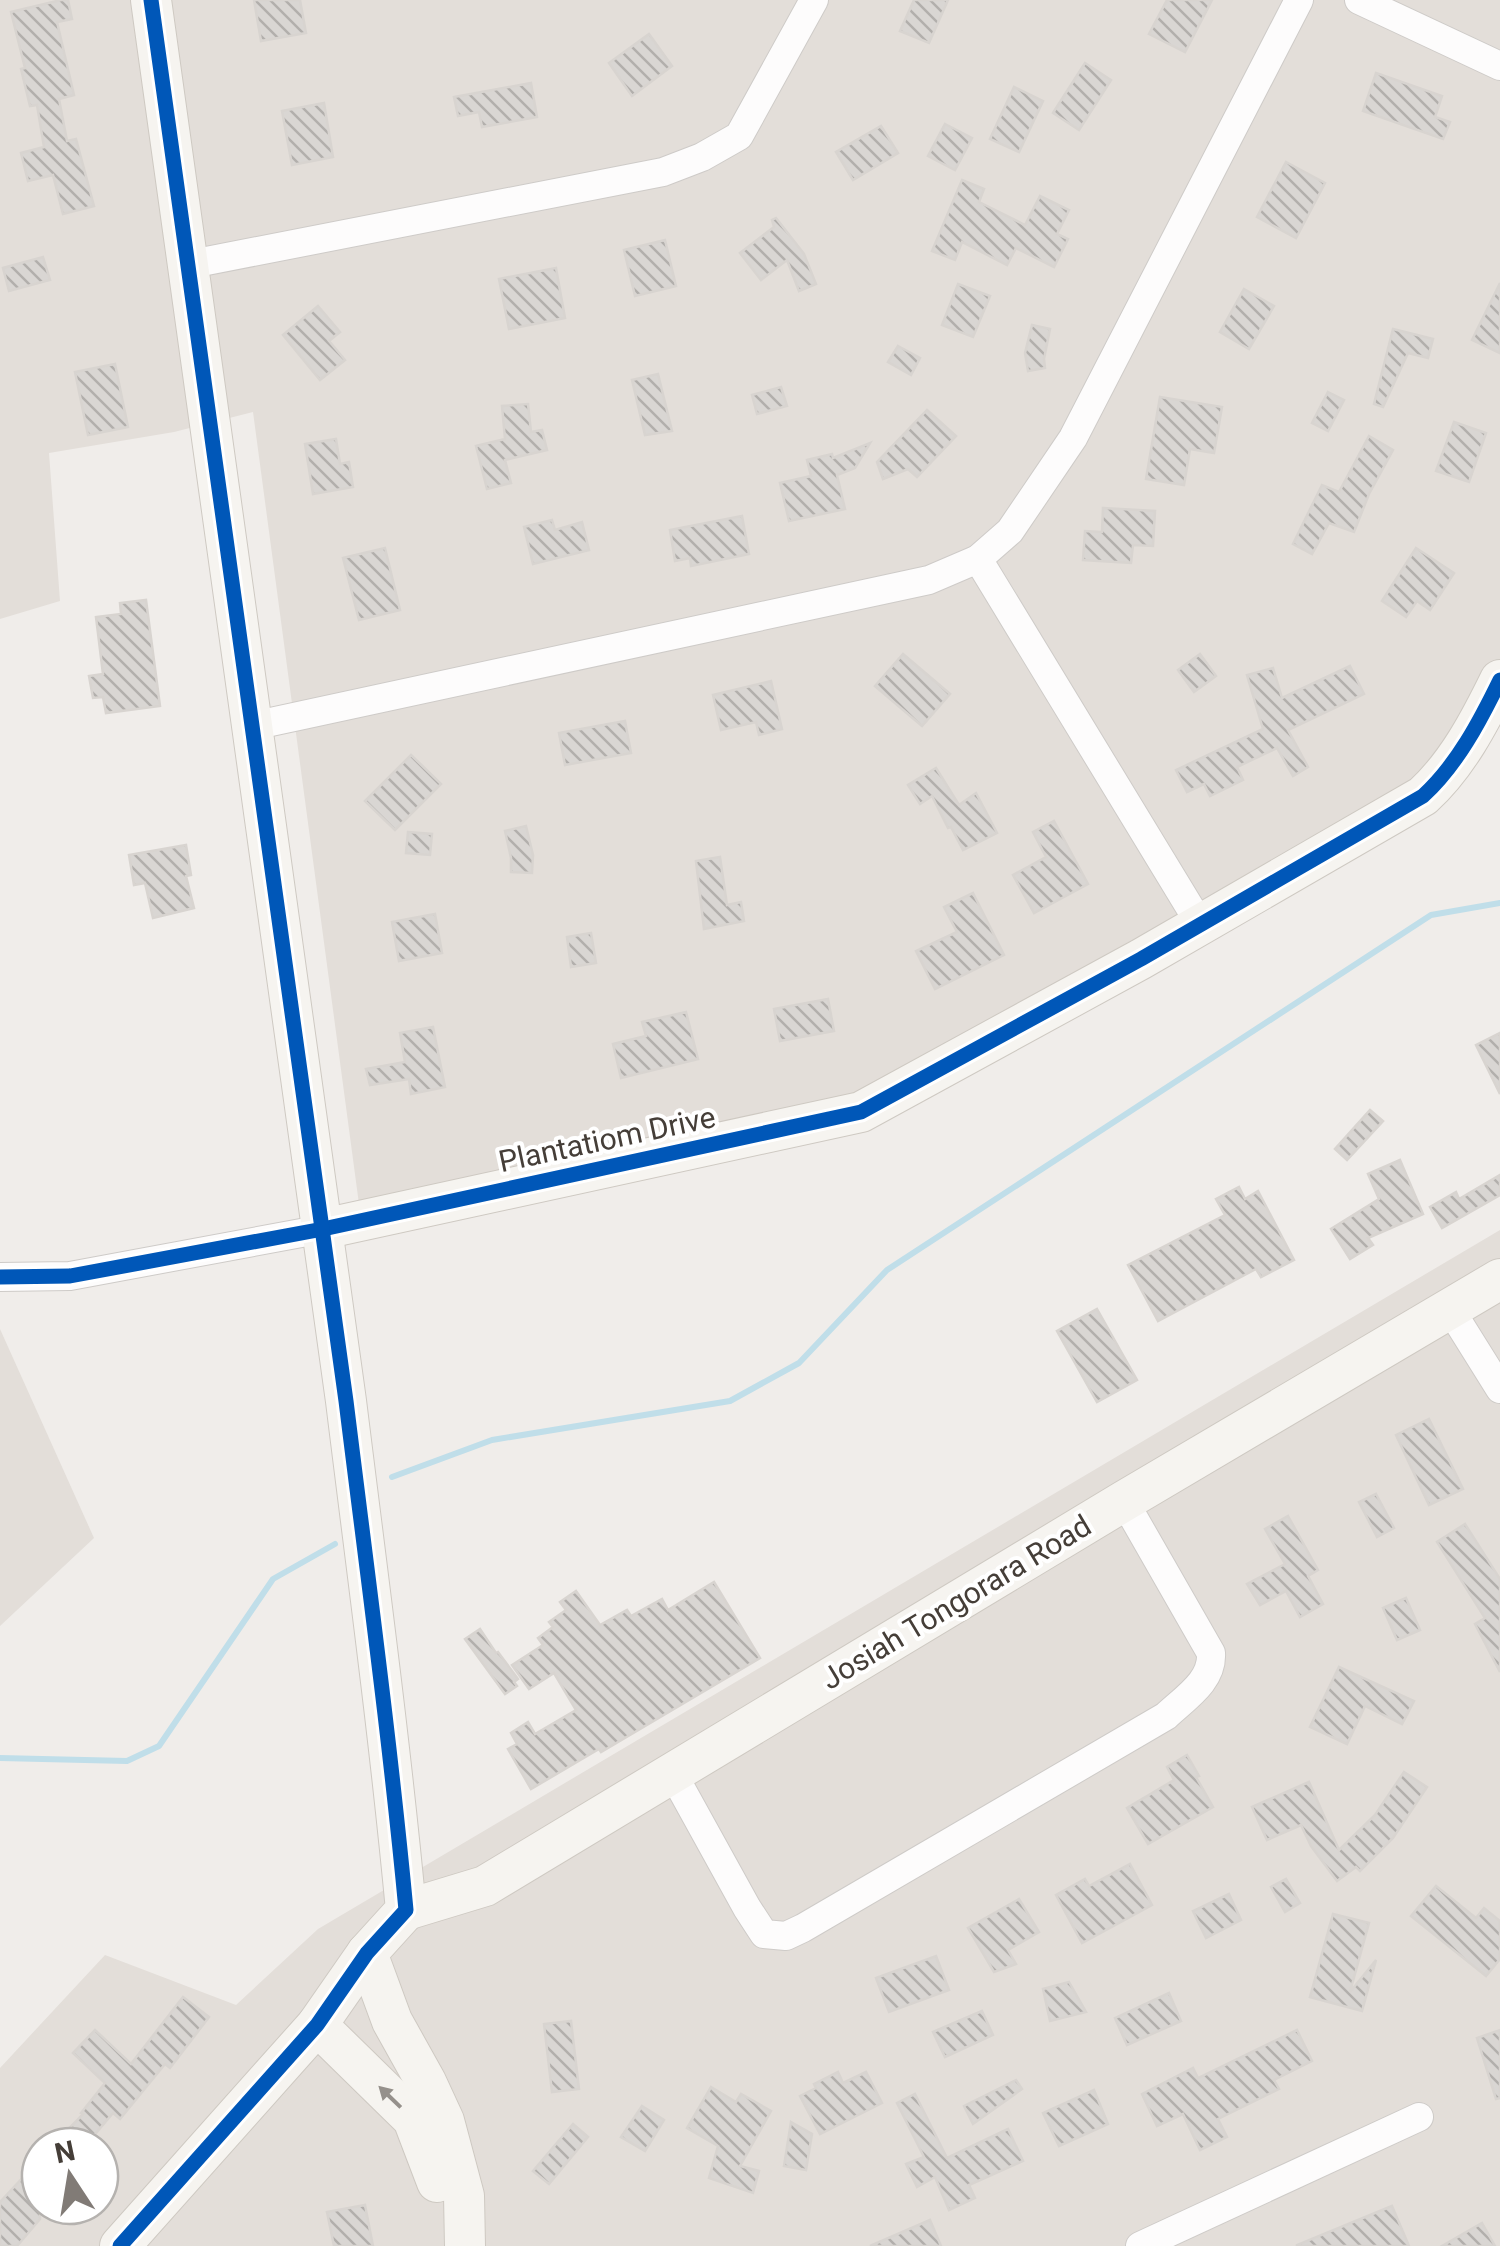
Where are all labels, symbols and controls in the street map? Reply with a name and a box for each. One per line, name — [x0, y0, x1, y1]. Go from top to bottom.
street label: Plantatiom Drive — [495, 1099, 719, 1179]
street label: Josiah Tongorara Road — [815, 1508, 1097, 1696]
one-way arrow — [378, 2085, 402, 2109]
north arrow — [20, 2126, 120, 2226]
text: N — [52, 2134, 78, 2170]

